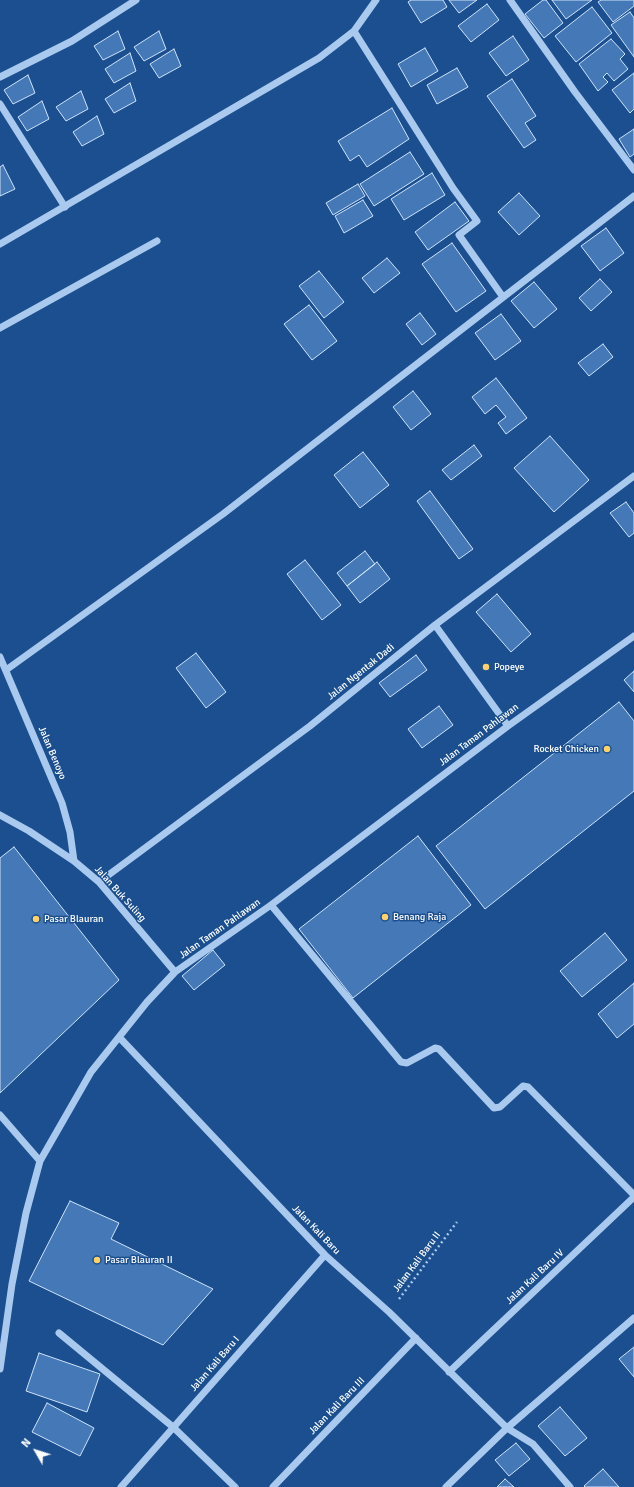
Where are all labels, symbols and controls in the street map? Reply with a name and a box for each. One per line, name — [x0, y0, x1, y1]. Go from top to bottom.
street label: Jalan Ngentak Dadi — [325, 641, 397, 703]
place label: Popeye — [494, 661, 524, 673]
marker: Popeye — [481, 662, 491, 672]
street label: Jalan Taman Pahlawan — [437, 701, 521, 769]
street label: Jalan Benoyo — [35, 725, 69, 781]
place label: Rocket Chicken — [534, 743, 599, 755]
marker: Rocket Chicken — [602, 744, 612, 754]
street label: Jalan Buk Suling — [92, 864, 148, 924]
street label: Jalan Taman Pahlawan — [177, 896, 263, 962]
place label: Benang Raja — [393, 911, 446, 923]
marker: Benang Raja — [380, 912, 390, 922]
place label: Pasar Blauran — [44, 913, 104, 925]
marker: Pasar Blauran — [31, 914, 41, 924]
street label: Jalan Kali Baru — [289, 1203, 343, 1257]
street label: Jalan Kali Baru II — [391, 1230, 443, 1294]
street label: Jalan Kali Baru IV — [504, 1247, 566, 1307]
place label: Pasar Blauran II — [105, 1254, 173, 1266]
marker: Pasar Blauran II — [92, 1255, 102, 1265]
street label: Jalan Kali Baru I — [188, 1334, 242, 1394]
street label: Jalan Kali Baru III — [307, 1375, 367, 1437]
north arrow — [16, 1431, 56, 1471]
text: N — [19, 1436, 34, 1450]

